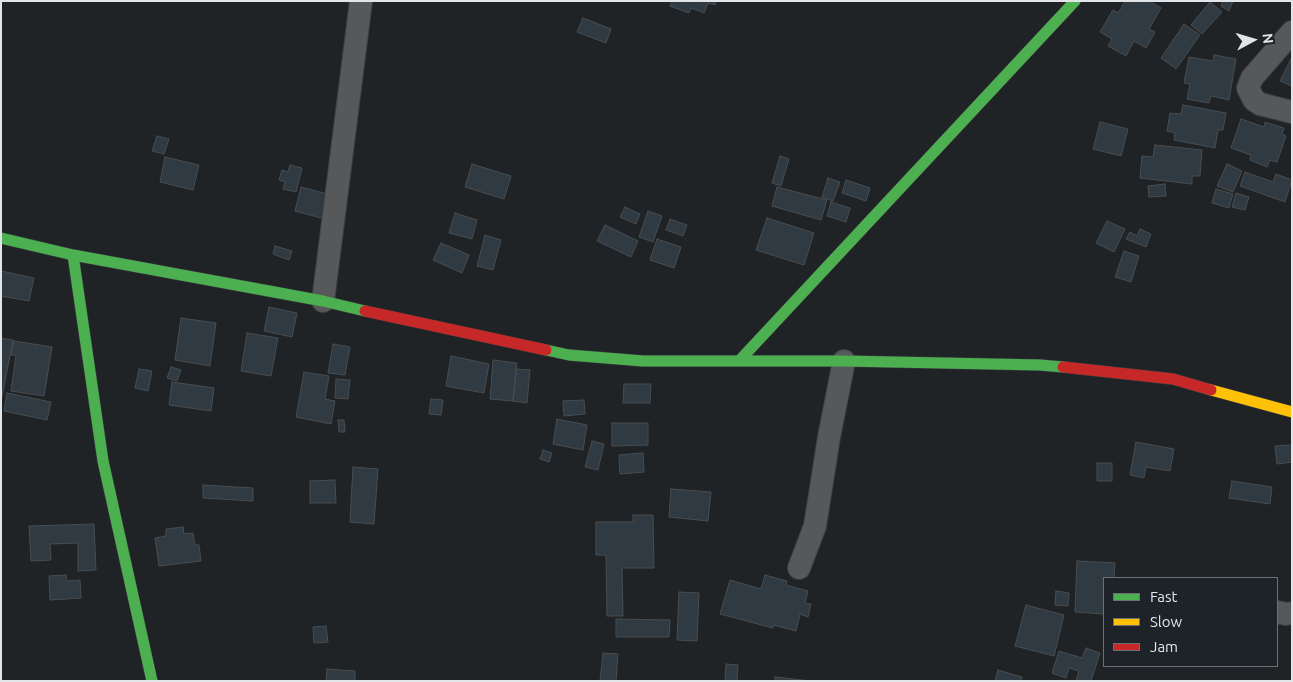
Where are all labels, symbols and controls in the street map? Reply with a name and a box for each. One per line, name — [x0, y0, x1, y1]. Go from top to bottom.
north arrow — [1228, 15, 1278, 65]
text: N — [1259, 32, 1276, 44]
legend — [1103, 577, 1278, 667]
text: Fast — [1150, 588, 1177, 605]
text: Slow — [1150, 613, 1182, 630]
text: Jam — [1150, 638, 1178, 655]

